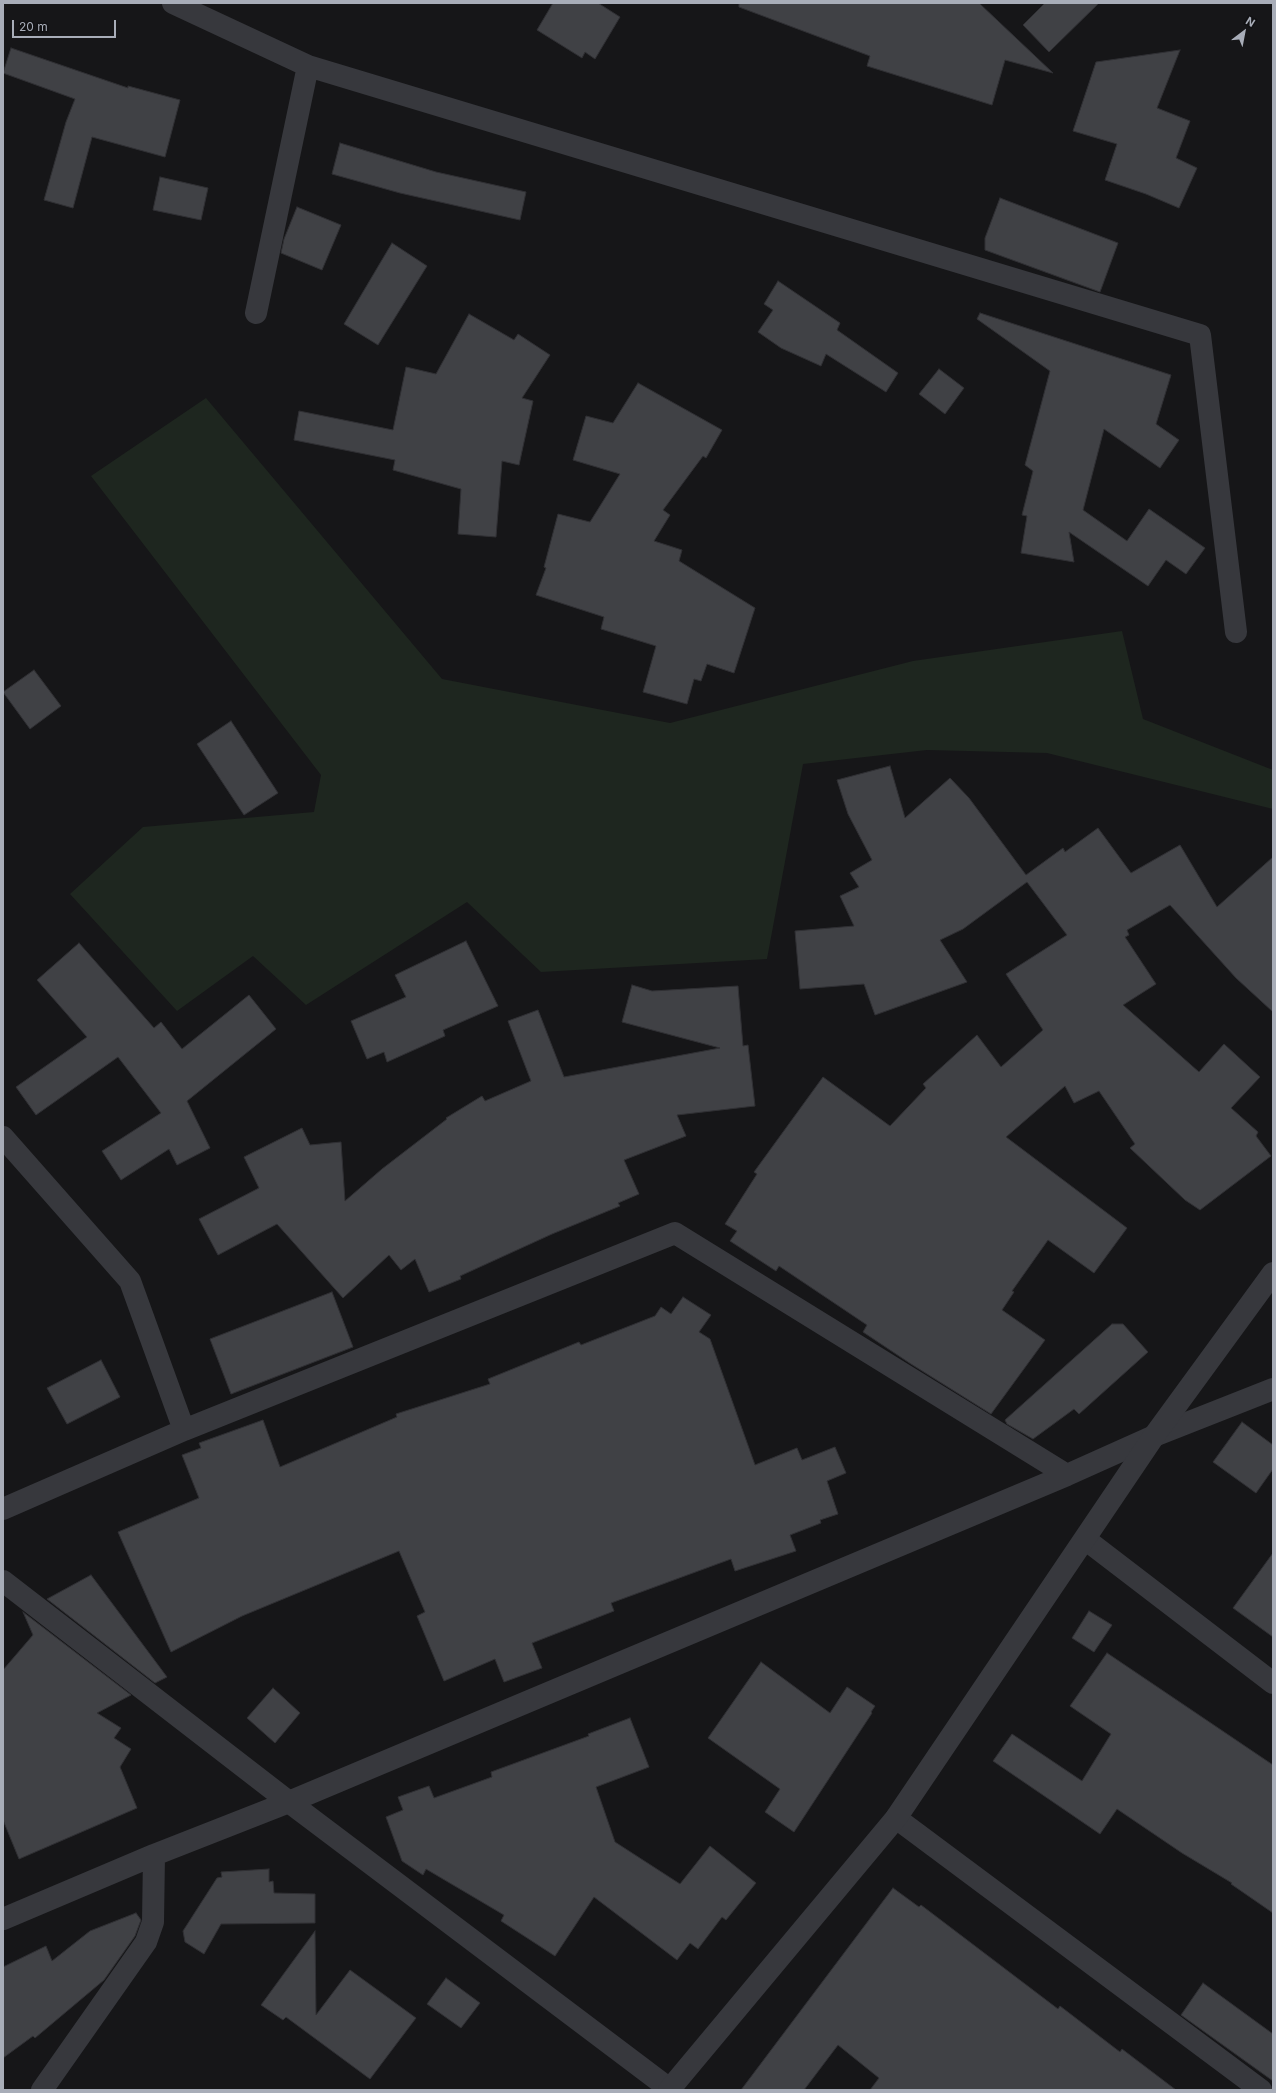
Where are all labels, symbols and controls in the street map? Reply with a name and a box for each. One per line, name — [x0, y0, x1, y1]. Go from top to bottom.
scale bar — [14, 12, 118, 38]
north arrow — [1224, 12, 1264, 52]
text: N — [1243, 14, 1258, 30]
text: 20 m — [19, 19, 48, 34]

